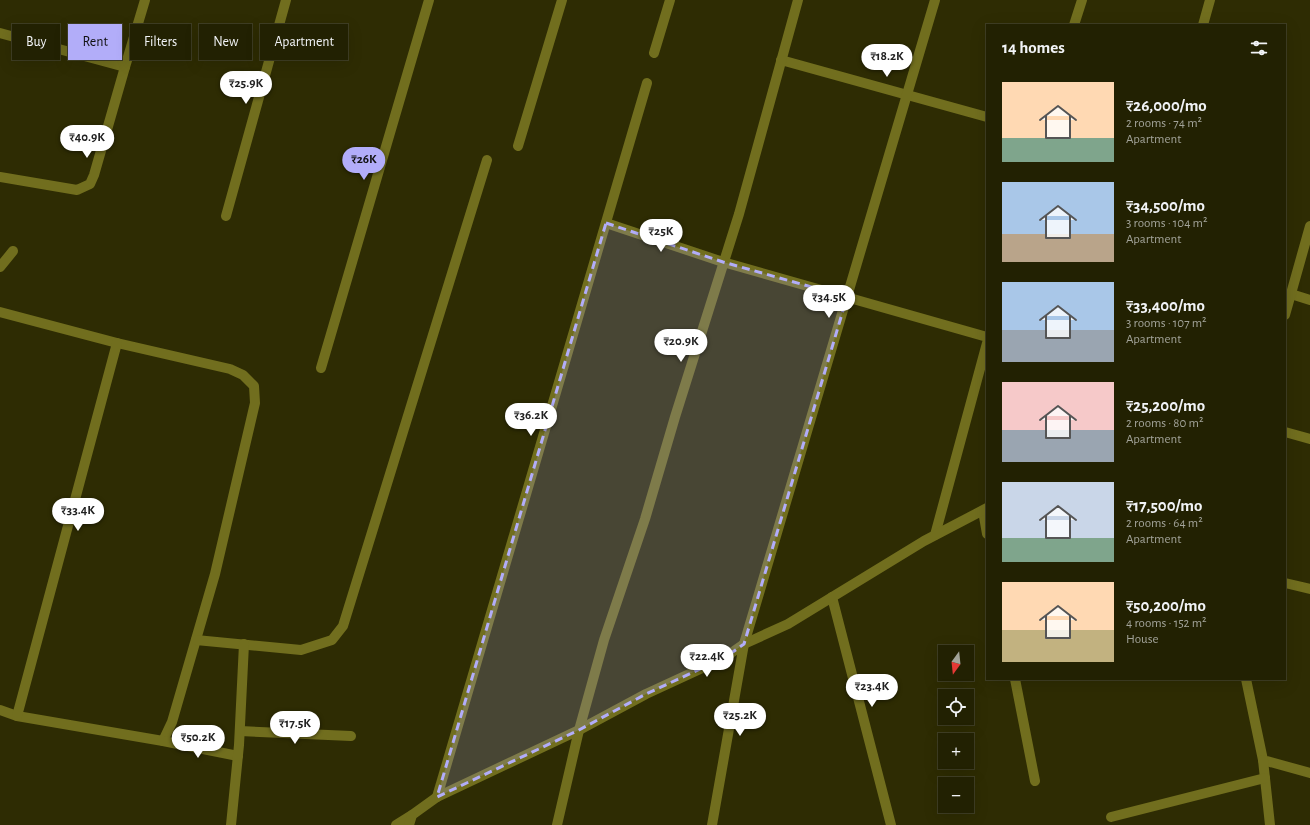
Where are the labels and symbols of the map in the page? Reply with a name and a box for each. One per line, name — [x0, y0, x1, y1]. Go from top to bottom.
pin: ₹18.2K — [854, 44, 920, 78]
pin: ₹25.9K — [213, 71, 279, 105]
pin: ₹40.9K — [54, 125, 120, 159]
pin: ₹26K — [340, 147, 388, 181]
pin: ₹25K — [637, 219, 685, 253]
pin: ₹34.5K — [796, 285, 862, 319]
pin: ₹20.9K — [648, 329, 714, 363]
pin: ₹36.2K — [498, 403, 564, 437]
pin: ₹33.4K — [45, 498, 111, 532]
pin: ₹22.4K — [674, 644, 740, 678]
north arrow — [938, 645, 974, 681]
pin: ₹23.4K — [839, 674, 905, 708]
pin: ₹25.2K — [707, 703, 773, 737]
pin: ₹17.5K — [262, 711, 328, 745]
pin: ₹50.2K — [165, 725, 231, 759]

